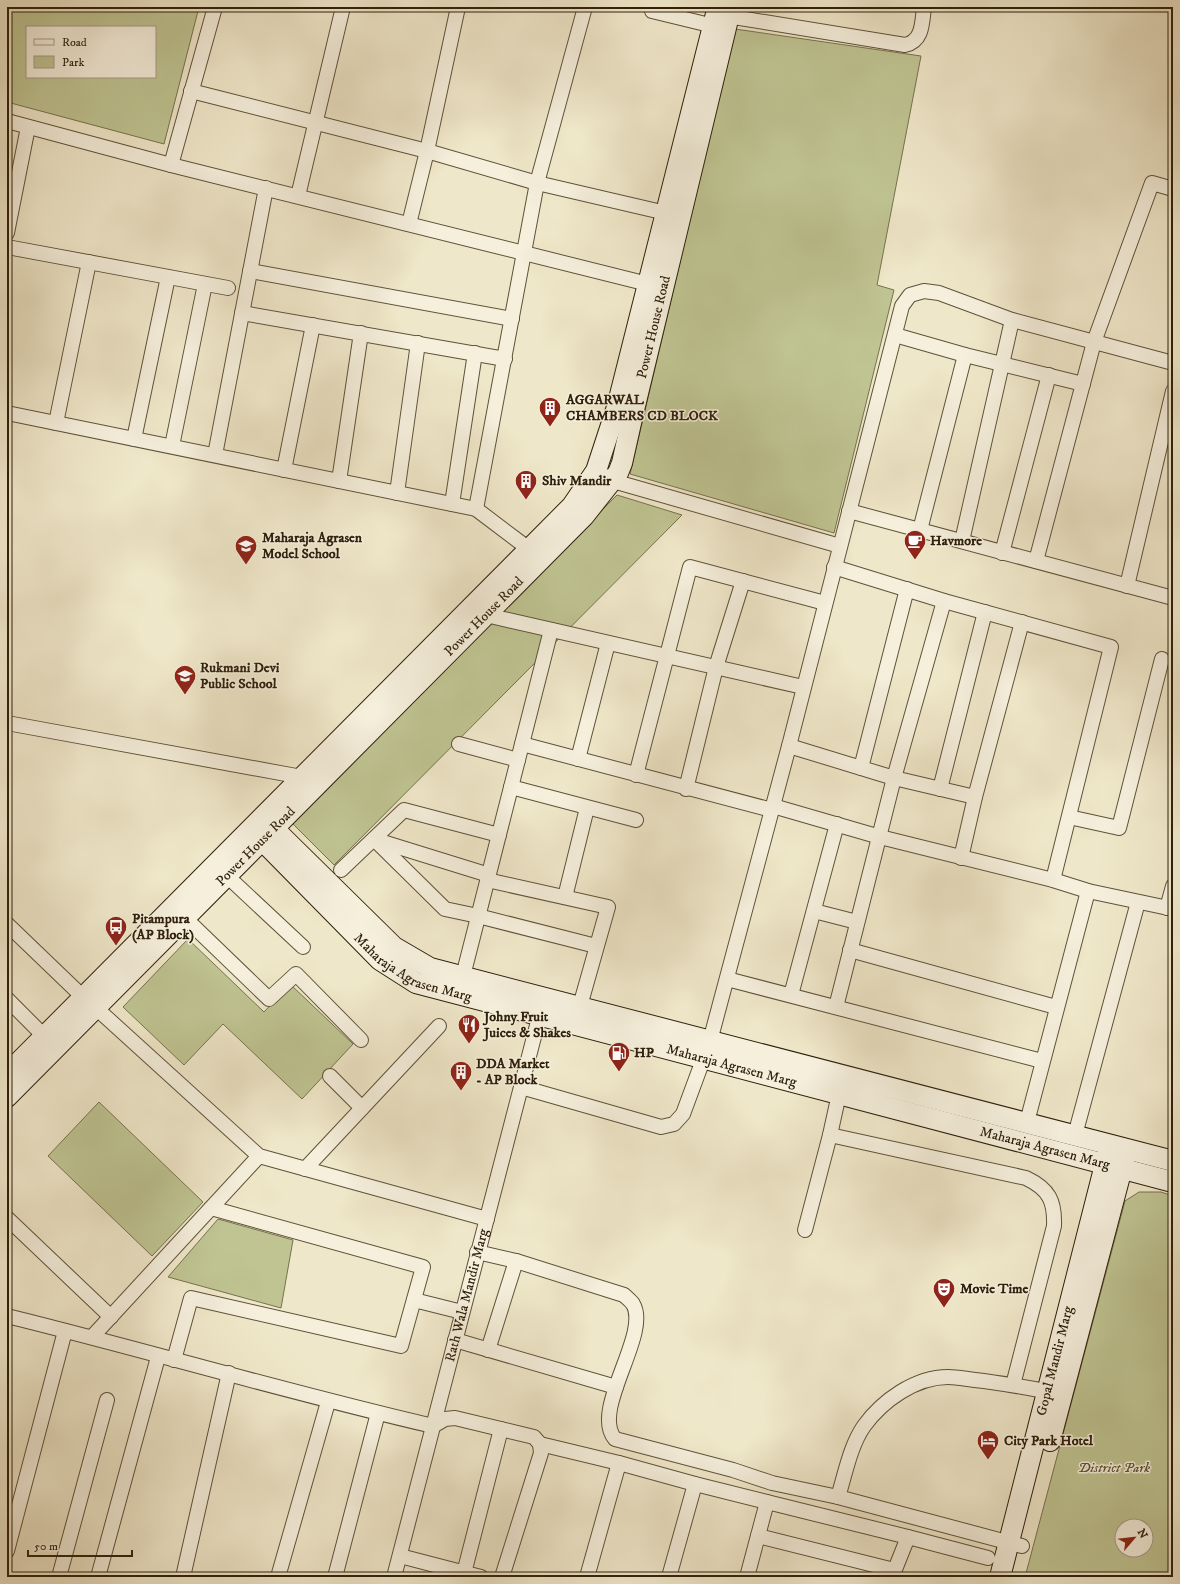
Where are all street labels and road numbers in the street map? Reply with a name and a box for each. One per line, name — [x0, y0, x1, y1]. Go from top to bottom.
street label: Power House Road — [633, 274, 675, 380]
street label: Power House Road — [441, 573, 528, 660]
street label: Power House Road — [212, 803, 299, 890]
street label: Maharaja Agrasen Marg — [350, 929, 474, 1006]
street label: Maharaja Agrasen Marg — [664, 1040, 799, 1092]
street label: Maharaja Agrasen Marg — [978, 1123, 1112, 1174]
street label: Rath Wala Mandir Marg — [441, 1227, 493, 1364]
street label: Gopal Mandir Marg — [1032, 1304, 1078, 1418]

